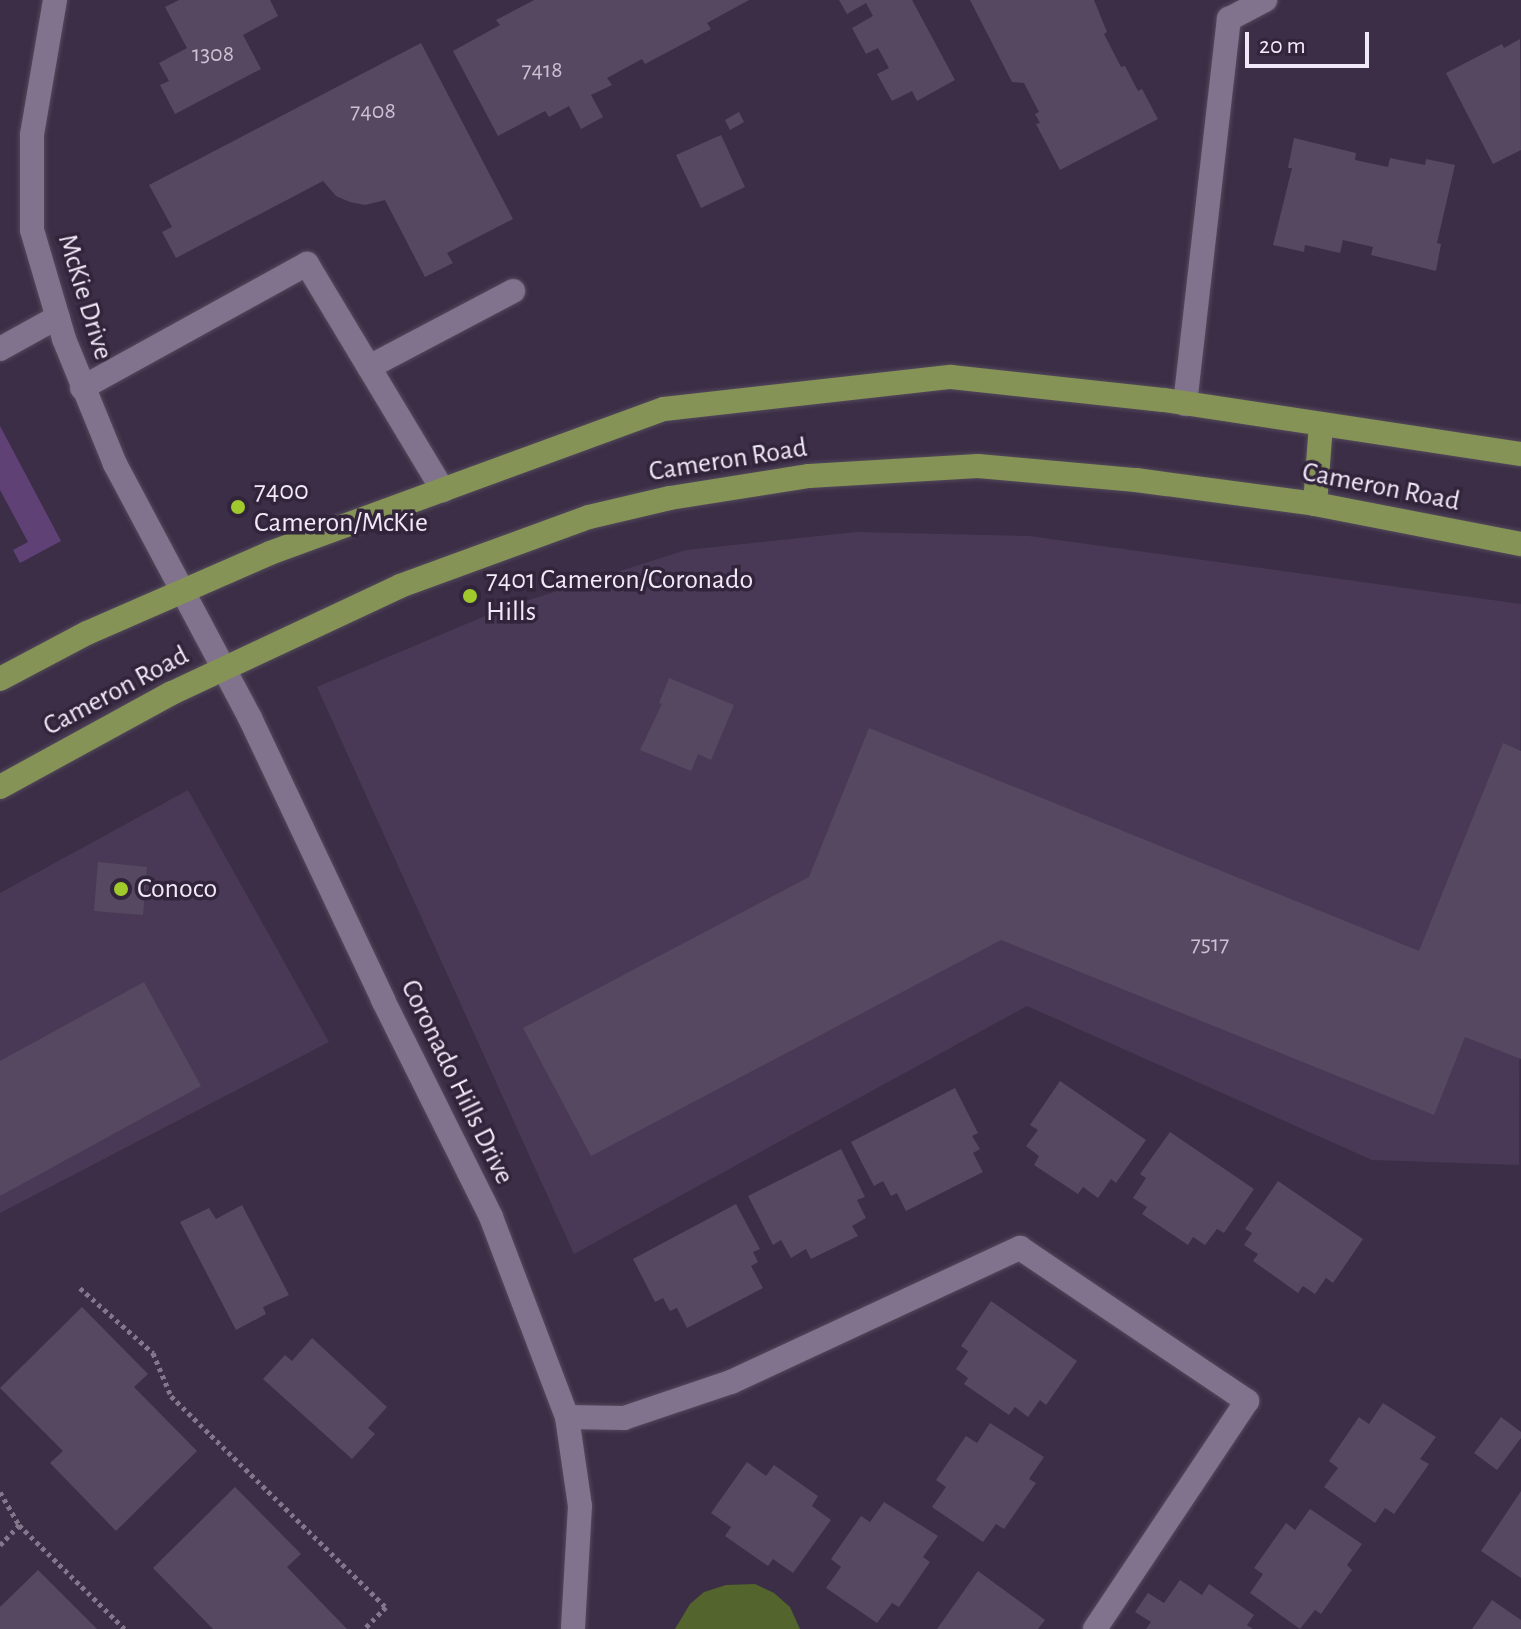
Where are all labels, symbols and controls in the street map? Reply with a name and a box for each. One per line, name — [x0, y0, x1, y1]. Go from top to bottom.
scale bar — [1249, 16, 1373, 66]
text: 20 m — [1259, 34, 1306, 58]
house number: 1308 — [192, 41, 234, 69]
house number: 7418 — [521, 57, 563, 85]
house number: 7408 — [350, 98, 396, 126]
street label: McKie Drive — [50, 230, 120, 364]
street label: Cameron Road — [646, 431, 810, 489]
street label: Cameron Road — [1299, 455, 1463, 519]
place label: 7400 Cameron/McKie — [254, 474, 428, 540]
marker: 7400 Cameron/McKie — [229, 498, 247, 516]
place label: 7401 Cameron/Coronado Hills — [486, 563, 753, 629]
marker: 7401 Cameron/Coronado Hills — [461, 587, 479, 605]
street label: Cameron Road — [38, 639, 194, 743]
place label: Conoco — [137, 872, 217, 906]
marker: Conoco — [112, 880, 130, 898]
house number: 7517 — [1191, 931, 1229, 959]
street label: Coronado Hills Drive — [393, 974, 521, 1190]

